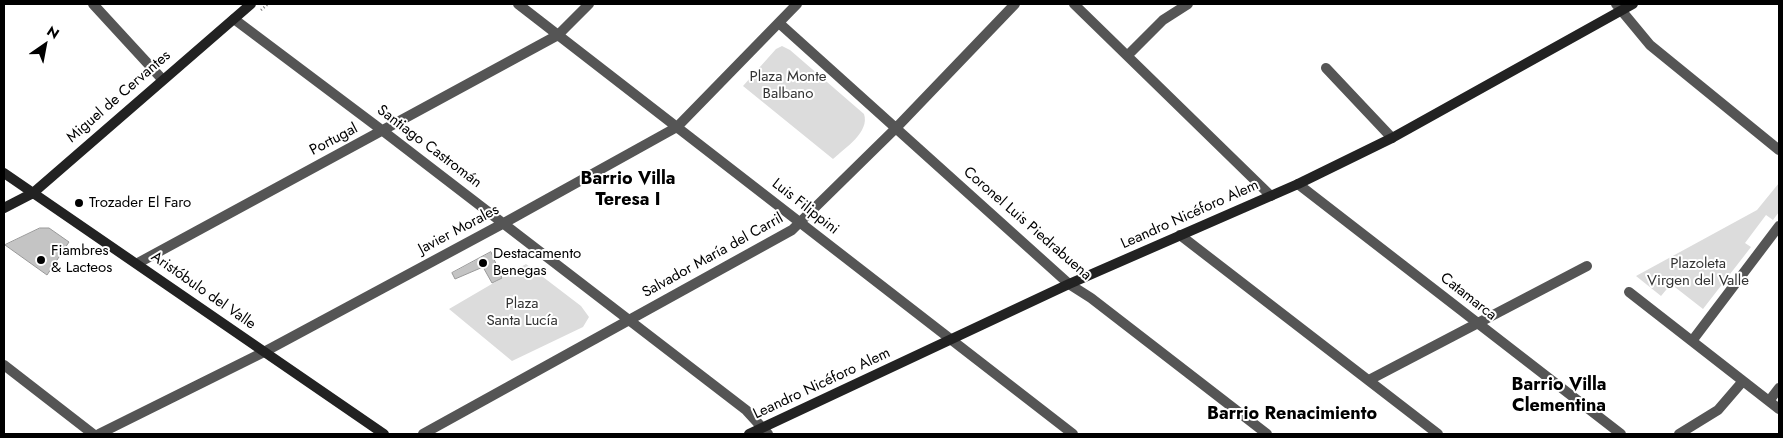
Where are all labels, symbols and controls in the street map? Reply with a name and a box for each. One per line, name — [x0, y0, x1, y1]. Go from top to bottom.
north arrow — [20, 20, 70, 70]
text: N — [43, 21, 63, 44]
street label: Miguel de Cervantes — [63, 47, 175, 147]
park label: Plaza Monte Balbano — [749, 68, 827, 103]
street label: Santiago Castromán — [373, 102, 485, 192]
street label: Portugal — [307, 120, 361, 160]
street label: Coronel Luis Piedrabuena — [959, 163, 1095, 285]
district label: Barrio Villa Teresa I — [580, 169, 676, 212]
street label: Luis Filippini — [768, 175, 842, 239]
street label: Leandro Nicéforo Alem — [1118, 176, 1262, 254]
place label: Trozader El Faro — [89, 194, 191, 212]
marker: Trozader El Faro — [73, 197, 85, 209]
street label: Javier Morales — [416, 201, 502, 259]
street label: Salvador María del Carril — [639, 210, 787, 302]
place label: Fiambres & Lacteos — [51, 242, 112, 277]
place label: Destacamento Benegas — [493, 245, 581, 280]
street label: Aristóbulo del Valle — [147, 248, 259, 334]
marker: Fiambres & Lacteos — [35, 254, 47, 266]
park label: Plazoleta Virgen del Valle — [1647, 255, 1749, 290]
marker: Destacamento Benegas — [477, 257, 489, 269]
street label: Catamarca — [1436, 269, 1500, 325]
park label: Plaza Santa Lucía — [486, 295, 558, 330]
street label: Leandro Nicéforo Alem — [751, 344, 893, 424]
district label: Barrio Villa Clementina — [1511, 375, 1607, 418]
district label: Barrio Renacimiento — [1207, 404, 1377, 426]

